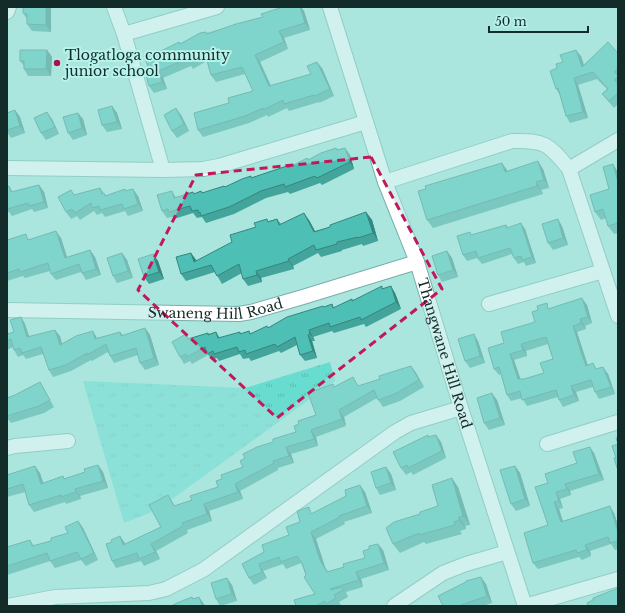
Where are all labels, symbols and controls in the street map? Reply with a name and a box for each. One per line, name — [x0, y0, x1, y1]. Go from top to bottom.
scale bar — [489, 8, 588, 34]
text: 50 m — [495, 14, 527, 29]
place label: Tlogatloga community junior school — [63, 46, 230, 80]
marker: Tlogatloga community junior school — [52, 58, 62, 68]
street label: Thangwane Hill Road — [413, 276, 476, 431]
street label: Swaneng Hill Road — [148, 294, 286, 323]

